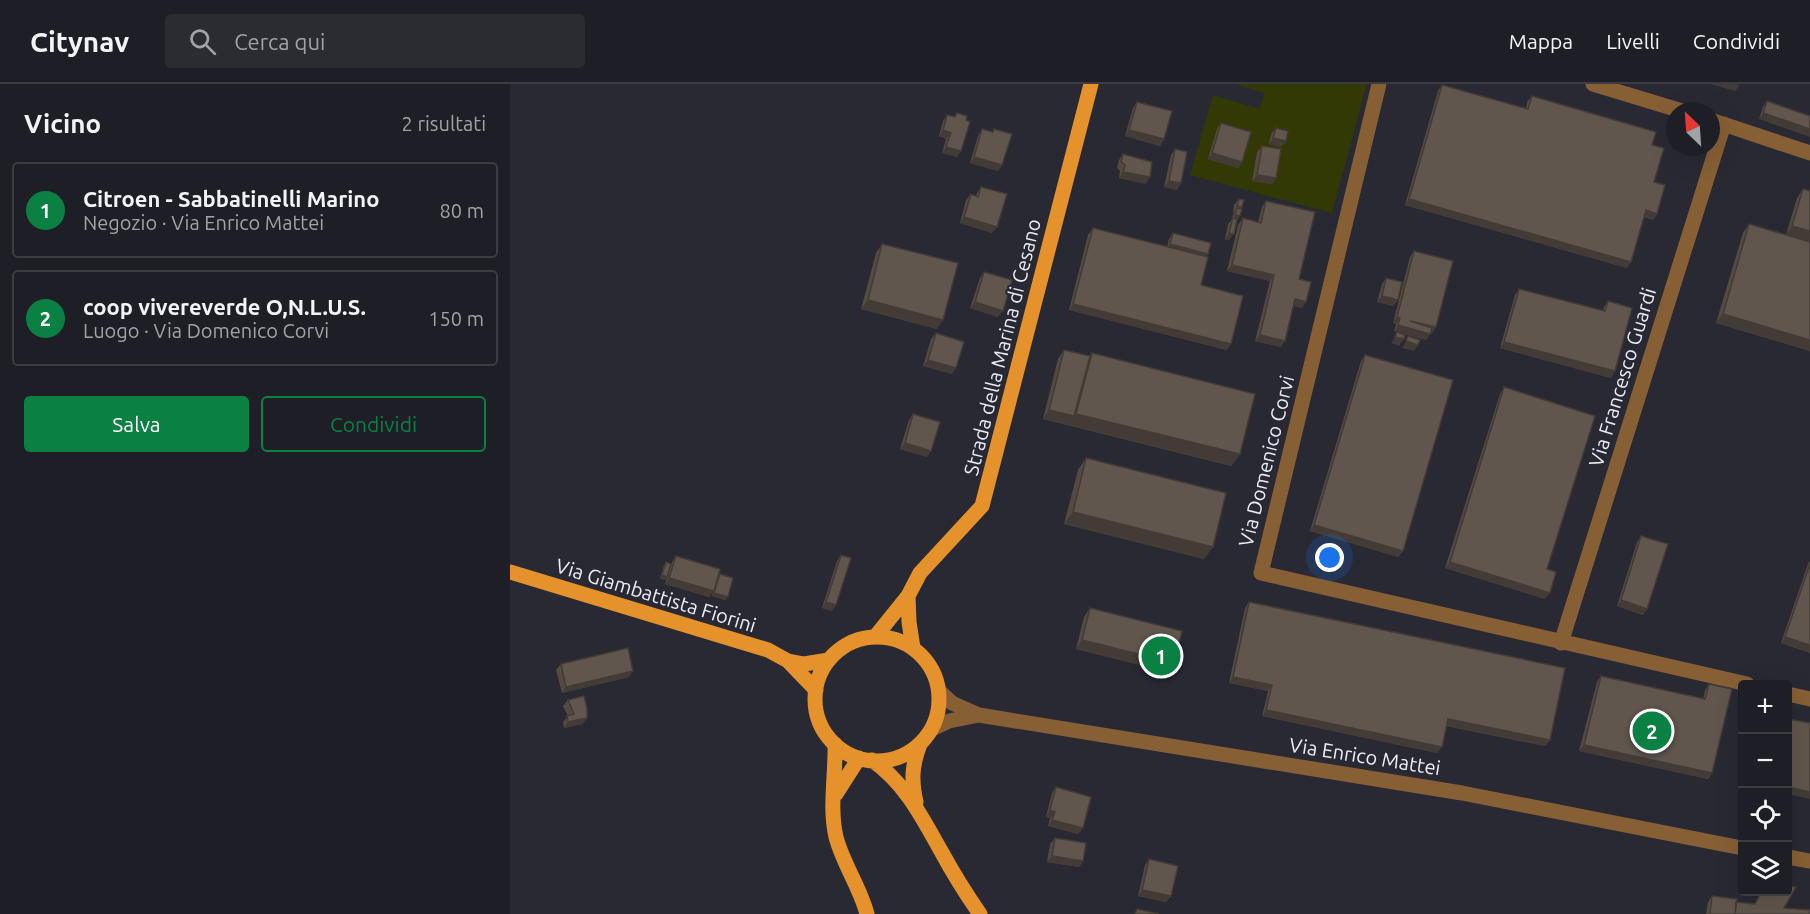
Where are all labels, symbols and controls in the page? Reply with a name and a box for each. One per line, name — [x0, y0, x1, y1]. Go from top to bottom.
search box — [165, 14, 585, 68]
icon: search — [186, 25, 219, 58]
text: Citynav — [30, 26, 129, 57]
text: Cerca qui — [234, 29, 325, 54]
text: Mappa — [1509, 29, 1573, 53]
text: Livelli — [1606, 29, 1660, 53]
text: Condividi — [1693, 29, 1780, 53]
north arrow — [1666, 102, 1720, 156]
text: Vicino — [24, 109, 101, 138]
text: 2 risultati — [402, 112, 486, 135]
text: Citroen - Sabbatinelli Marino — [83, 186, 379, 211]
text: 1 — [40, 199, 51, 222]
text: 80 m — [440, 199, 484, 222]
text: Negozio · Via Enrico Mattei — [83, 211, 324, 234]
street label: Strada della Marina di Cesano — [959, 216, 1045, 478]
street label: Via Francesco Guardi — [1584, 285, 1660, 469]
text: coop vivereverde O,N.L.U.S. — [83, 294, 366, 319]
text: 2 — [40, 307, 51, 330]
text: 150 m — [428, 307, 484, 330]
text: Luogo · Via Domenico Corvi — [83, 319, 329, 342]
street label: Via Domenico Corvi — [1234, 373, 1298, 549]
button: Salva — [24, 396, 249, 452]
button: Condividi — [261, 396, 486, 452]
your location — [1315, 543, 1344, 572]
street label: Via Giambattista Fiorini — [553, 554, 759, 636]
pin: 1 — [1142, 634, 1180, 678]
map controls — [1738, 680, 1792, 896]
button: + — [1738, 680, 1792, 734]
pin: 2 — [1632, 708, 1672, 754]
street label: Via Enrico Mattei — [1288, 733, 1442, 779]
button: − — [1738, 734, 1792, 788]
button: locate — [1738, 788, 1792, 842]
button: layers — [1738, 842, 1792, 896]

